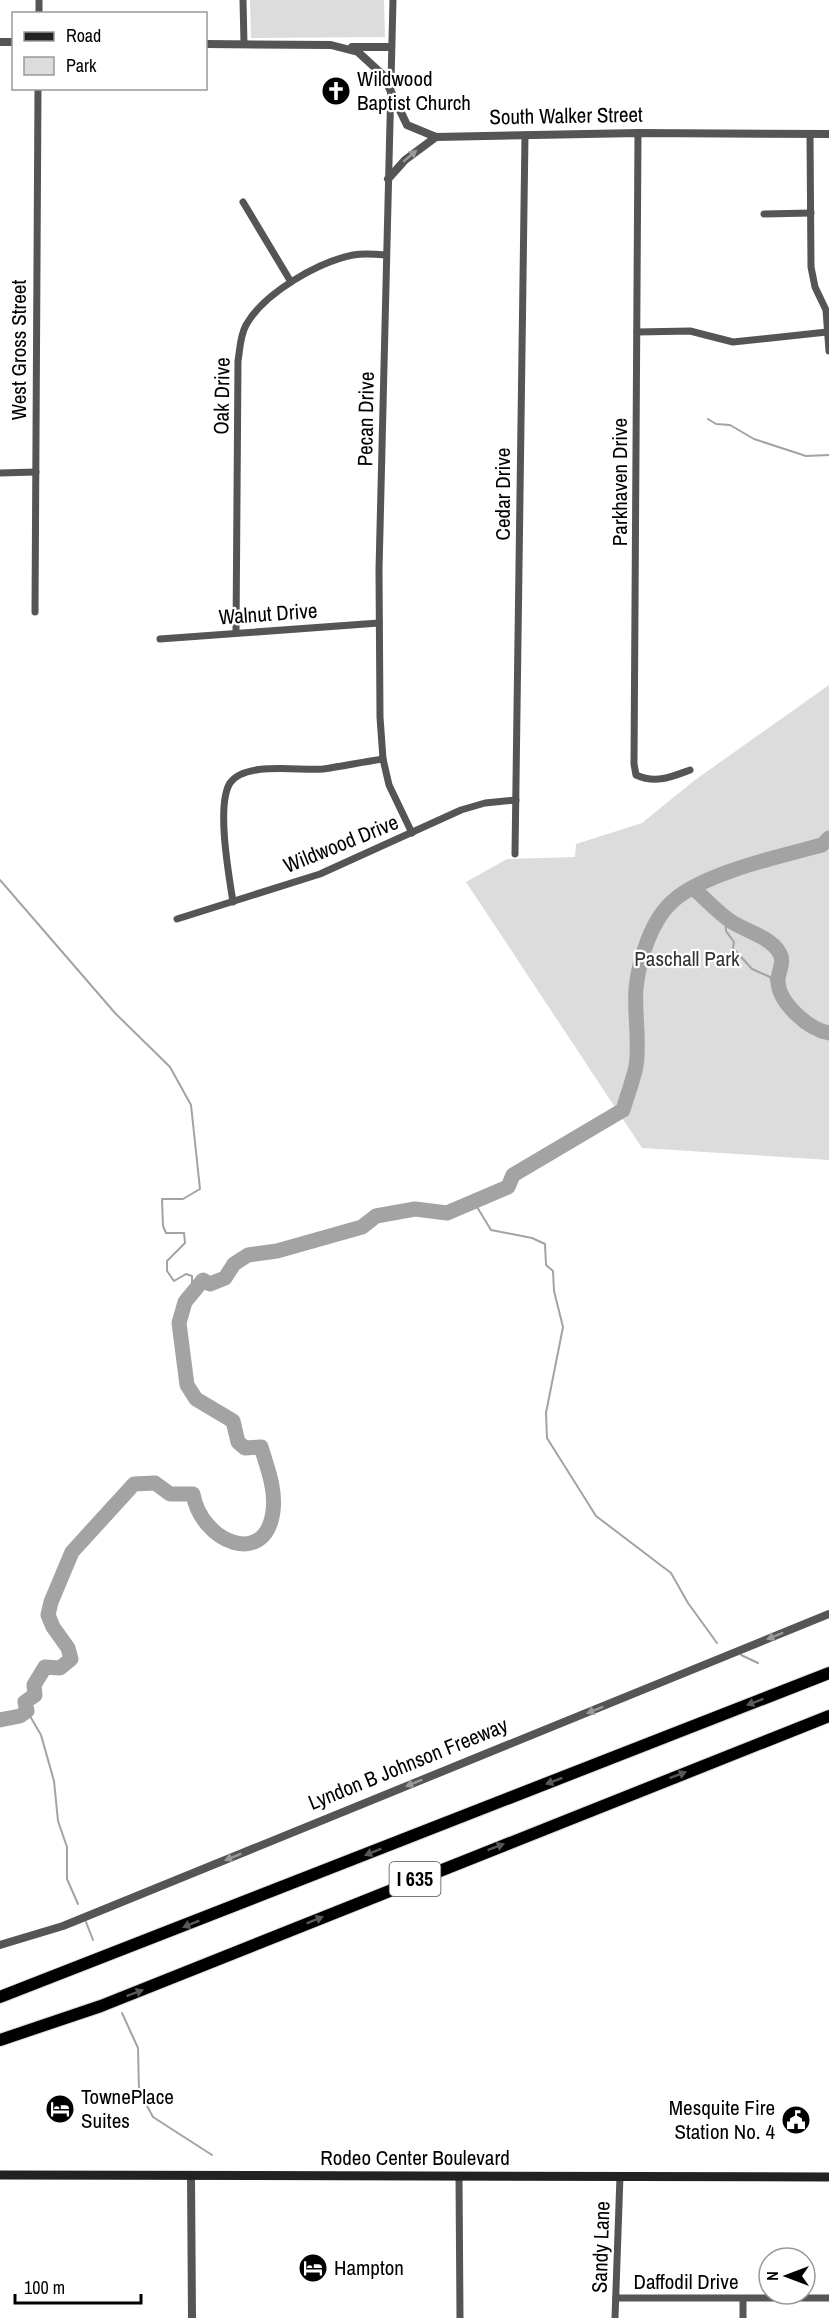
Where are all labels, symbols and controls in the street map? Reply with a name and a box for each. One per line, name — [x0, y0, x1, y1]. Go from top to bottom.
legend — [12, 12, 207, 90]
text: Road — [66, 23, 101, 48]
text: Park — [66, 53, 97, 78]
place label: Wildwood Baptist Church — [357, 64, 471, 117]
church icon: Wildwood Baptist Church — [320, 75, 352, 107]
street label: South Walker Street — [489, 100, 643, 131]
one-way arrow — [402, 150, 417, 163]
street label: West Gross Street — [4, 280, 33, 420]
street label: Oak Drive — [206, 357, 237, 435]
street label: Pecan Drive — [350, 371, 381, 467]
street label: Parkhaven Drive — [605, 418, 634, 546]
street label: Cedar Drive — [488, 448, 517, 540]
street label: Walnut Drive — [218, 596, 318, 631]
street label: Wildwood Drive — [279, 807, 403, 880]
park label: Paschall Park — [634, 944, 740, 973]
one-way arrow — [766, 1632, 784, 1641]
one-way arrow — [746, 1698, 764, 1707]
one-way arrow — [585, 1705, 603, 1715]
street label: Lyndon B Johnson Freeway — [304, 1710, 512, 1817]
one-way arrow — [669, 1770, 687, 1780]
one-way arrow — [545, 1777, 563, 1786]
one-way arrow — [405, 1779, 423, 1788]
one-way arrow — [487, 1841, 505, 1851]
one-way arrow — [363, 1847, 381, 1857]
one-way arrow — [224, 1853, 242, 1862]
road number: I 635 — [390, 1862, 440, 1896]
one-way arrow — [307, 1915, 325, 1925]
one-way arrow — [182, 1920, 200, 1929]
one-way arrow — [126, 1988, 144, 1998]
place label: TownePlace Suites — [81, 2082, 174, 2135]
hotel icon: TownePlace Suites — [44, 2093, 76, 2125]
place label: Mesquite Fire Station No. 4 — [669, 2093, 775, 2146]
public building icon: Mesquite Fire Station No. 4 — [780, 2104, 812, 2136]
street label: Rodeo Center Boulevard — [320, 2143, 510, 2172]
street label: Sandy Lane — [584, 2201, 617, 2293]
north arrow — [757, 2246, 817, 2306]
hotel icon: Hampton — [297, 2252, 329, 2284]
place label: Hampton — [334, 2253, 404, 2282]
scale bar — [15, 2267, 141, 2305]
street label: Daffodil Drive — [634, 2267, 738, 2296]
text: N — [761, 2271, 783, 2281]
text: 100 m — [24, 2275, 65, 2300]

